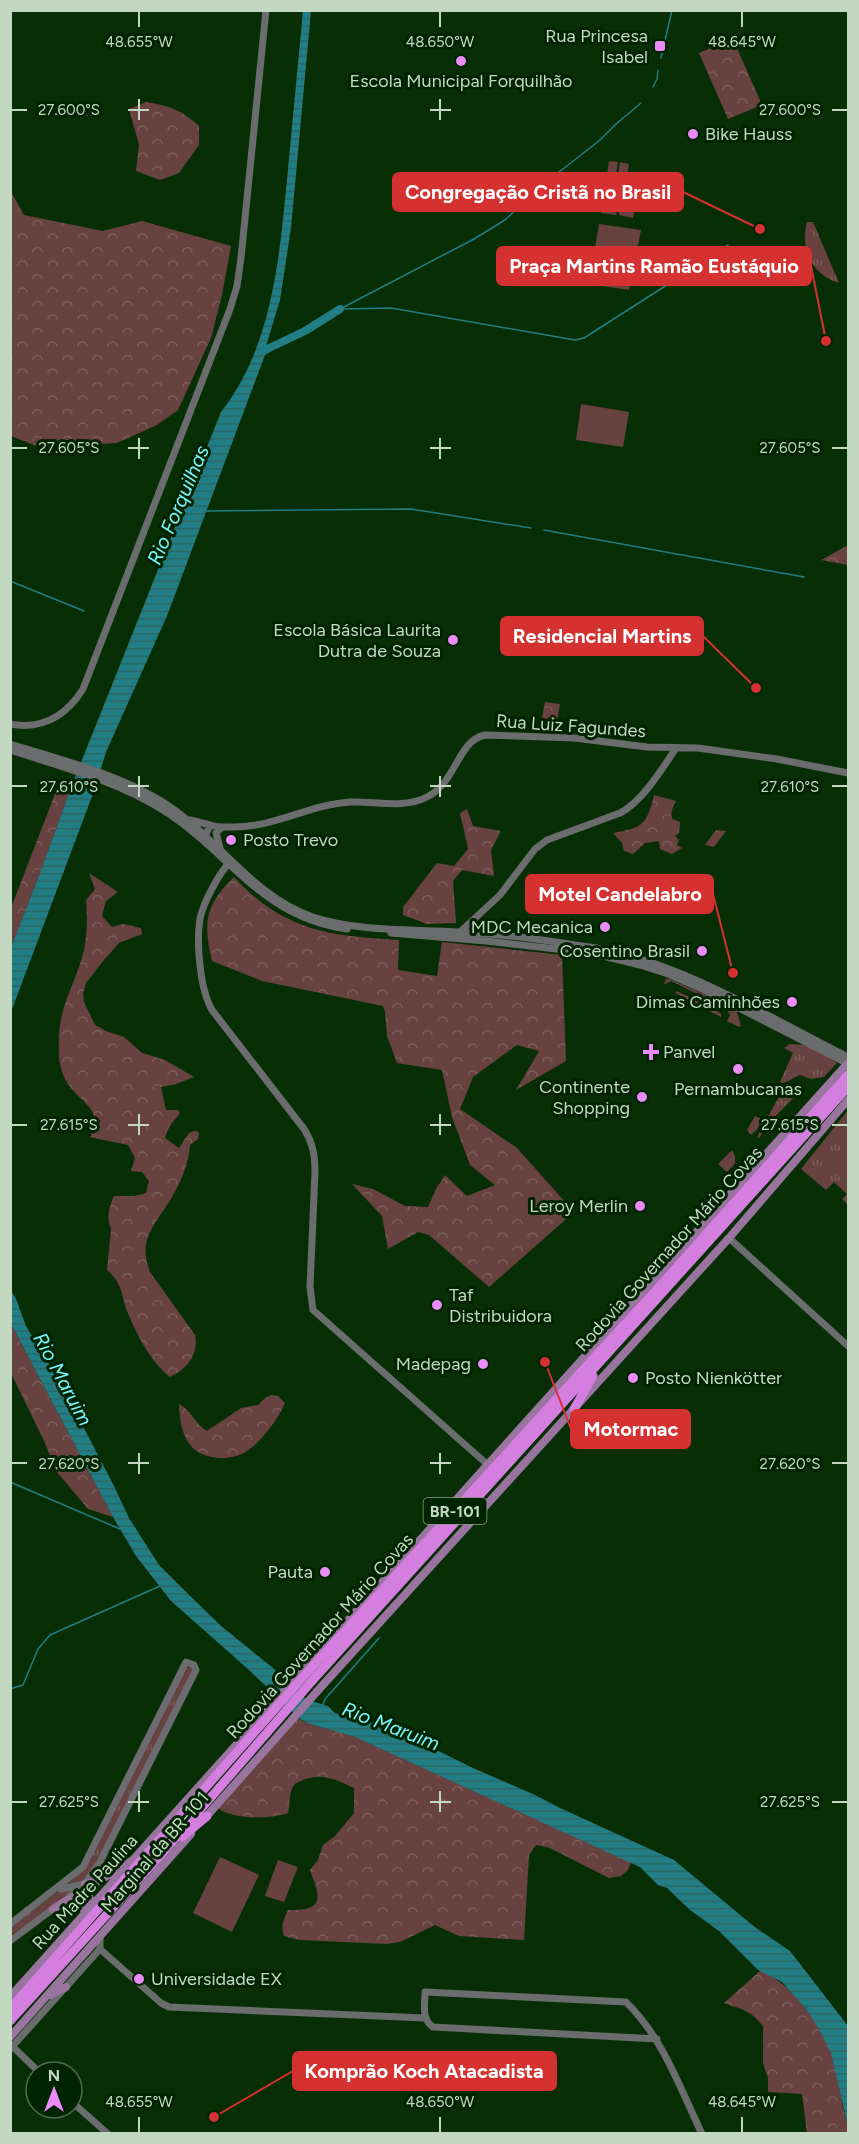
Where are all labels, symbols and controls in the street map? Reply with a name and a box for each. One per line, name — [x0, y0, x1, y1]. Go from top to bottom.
place label: Rua Princesa Isabel — [545, 25, 648, 68]
text: 48.655°W — [105, 33, 173, 51]
text: 48.650°W — [406, 33, 475, 51]
text: 48.645°W — [708, 33, 777, 51]
marker: Rua Princesa Isabel — [653, 39, 667, 53]
marker: Escola Municipal Forquilhão — [454, 54, 468, 68]
place label: Escola Municipal Forquilhão — [350, 70, 572, 92]
text: 27.600°S — [38, 101, 100, 119]
text: 27.600°S — [759, 101, 821, 119]
place label: Bike Hauss — [705, 123, 793, 145]
marker: Bike Hauss — [686, 127, 700, 141]
callout: Congregação Cristã no Brasil — [393, 173, 683, 211]
text: Congregação Cristã no Brasil — [405, 180, 671, 204]
callout: Praça Martins Ramão Eustáquio — [497, 247, 811, 285]
text: Praça Martins Ramão Eustáquio — [509, 254, 799, 278]
text: 27.605°S — [38, 439, 100, 457]
text: 27.605°S — [759, 439, 821, 457]
water label: Rio Forquilhas — [142, 441, 214, 568]
callout: Residencial Martins — [501, 617, 703, 655]
place label: Escola Básica Laurita Dutra de Souza — [273, 619, 441, 662]
text: Residencial Martins — [513, 624, 691, 648]
marker: Escola Básica Laurita Dutra de Souza — [446, 633, 460, 647]
street label: Rua Luiz Fagundes — [495, 710, 647, 742]
text: 27.610°S — [40, 778, 98, 796]
text: 27.610°S — [761, 778, 819, 796]
place label: Posto Trevo — [243, 829, 338, 851]
marker: Posto Trevo — [224, 833, 238, 847]
callout: Motel Candelabro — [526, 875, 713, 913]
text: Motel Candelabro — [538, 882, 702, 906]
place label: MDC Mecanica — [471, 916, 593, 938]
marker: MDC Mecanica — [598, 920, 612, 934]
place label: Cosentino Brasil — [560, 940, 690, 962]
marker: Cosentino Brasil — [695, 944, 709, 958]
place label: Dimas Caminhões — [636, 991, 780, 1013]
marker: Dimas Caminhões — [785, 995, 799, 1009]
place label: Panvel — [663, 1041, 715, 1063]
marker: Panvel — [644, 1045, 658, 1059]
marker: Pernambucanas — [731, 1062, 745, 1076]
place label: Continente Shopping — [539, 1076, 630, 1119]
place label: Pernambucanas — [674, 1078, 802, 1100]
marker: Continente Shopping — [635, 1090, 649, 1104]
text: 27.615°S — [40, 1116, 98, 1134]
text: 27.615°S — [761, 1116, 819, 1134]
street label: Rodovia Governador Mário Covas — [571, 1142, 767, 1356]
place label: Leroy Merlin — [529, 1195, 628, 1217]
marker: Leroy Merlin — [633, 1199, 647, 1213]
place label: Taf Distribuidora — [449, 1284, 552, 1327]
marker: Taf Distribuidora — [430, 1298, 444, 1312]
water label: Rio Maruim — [28, 1328, 98, 1430]
place label: Madepag — [396, 1353, 471, 1375]
marker: Madepag — [476, 1357, 490, 1371]
place label: Posto Nienkötter — [645, 1367, 782, 1389]
marker: Posto Nienkötter — [626, 1371, 640, 1385]
callout: Motormac — [571, 1410, 690, 1448]
text: Motormac — [584, 1417, 678, 1441]
text: 27.620°S — [39, 1455, 99, 1473]
text: 27.620°S — [760, 1455, 820, 1473]
road number: BR-101 — [424, 1498, 486, 1524]
street label: Rodovia Governador Mário Covas — [222, 1529, 418, 1743]
place label: Pauta — [268, 1561, 313, 1583]
marker: Pauta — [318, 1565, 332, 1579]
water label: Rio Maruim — [339, 1697, 443, 1755]
street label: Marginal da BR-101 — [96, 1787, 214, 1917]
text: 27.625°S — [39, 1793, 99, 1811]
text: 27.625°S — [760, 1793, 820, 1811]
street label: Rua Madre Paulina — [28, 1830, 142, 1954]
place label: Universidade EX — [151, 1968, 282, 1990]
marker: Universidade EX — [132, 1972, 146, 1986]
callout: Komprão Koch Atacadista — [293, 2052, 556, 2090]
text: Komprão Koch Atacadista — [304, 2059, 544, 2083]
north arrow — [24, 2060, 84, 2120]
text: N — [48, 2066, 60, 2085]
text: 48.655°W — [105, 2093, 173, 2111]
text: 48.650°W — [406, 2093, 475, 2111]
text: 48.645°W — [708, 2093, 777, 2111]

